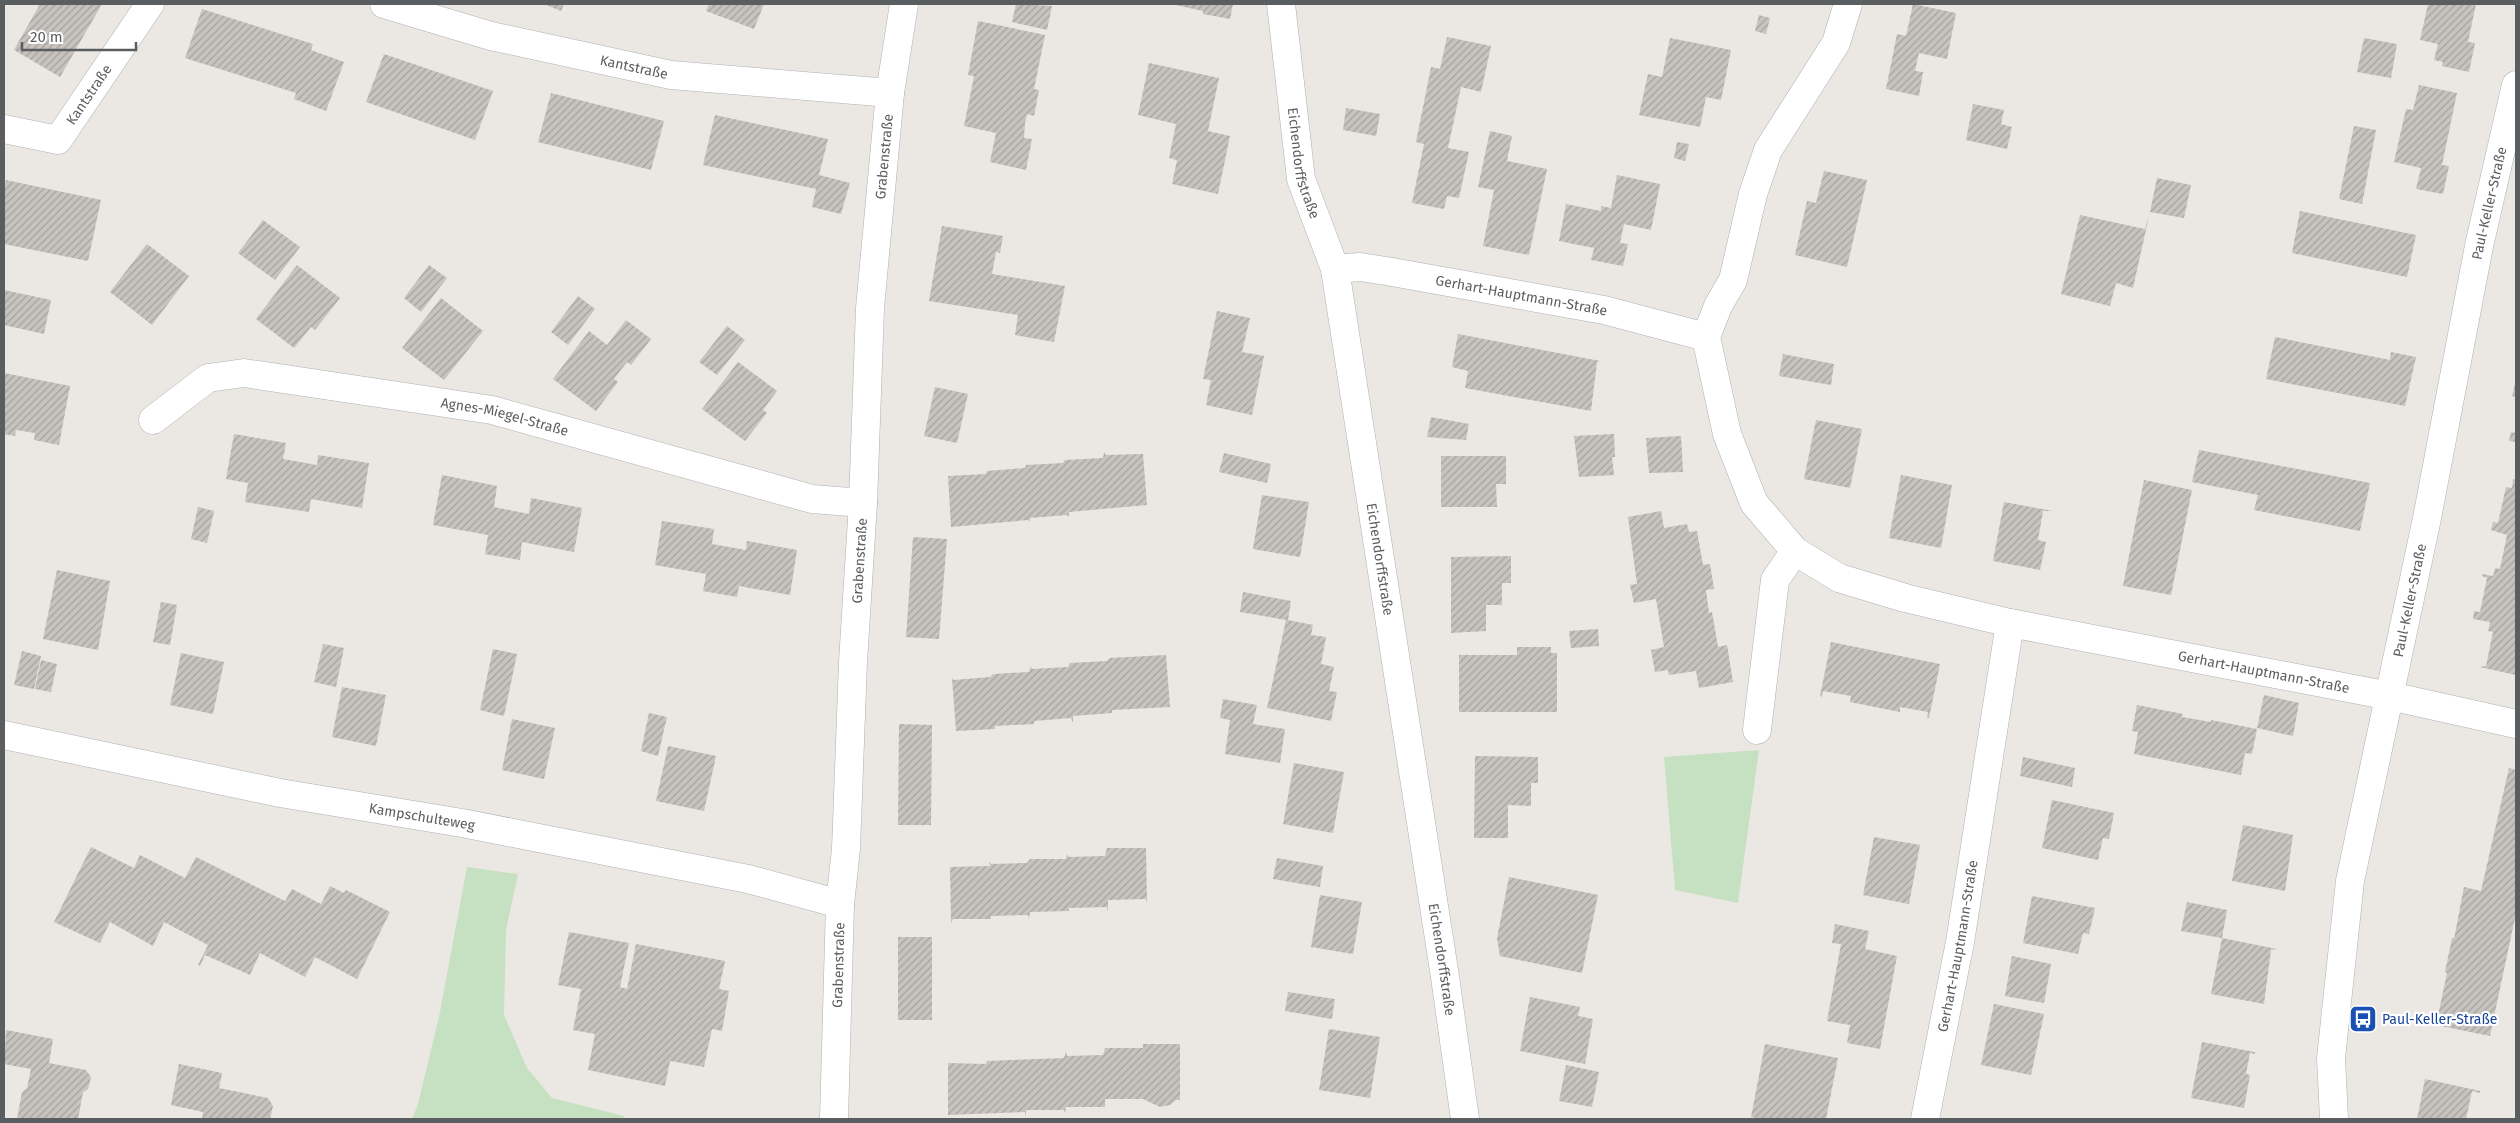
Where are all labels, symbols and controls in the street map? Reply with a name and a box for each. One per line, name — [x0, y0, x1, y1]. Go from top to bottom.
scale bar — [22, 20, 136, 52]
text: 20 m — [30, 28, 63, 46]
street label: Kantstraße — [598, 52, 669, 83]
street label: Kantstraße — [63, 61, 116, 128]
street label: Eichendorffstraße — [1284, 107, 1323, 221]
street label: Grabenstraße — [872, 113, 897, 200]
street label: Paul-Keller-Straße — [2469, 145, 2511, 261]
street label: Gerhart-Hauptmann-Straße — [1434, 272, 1609, 319]
street label: Agnes-Miegel-Straße — [440, 394, 570, 440]
street label: Eichendorffstraße — [1362, 502, 1397, 617]
street label: Grabenstraße — [849, 517, 871, 604]
street label: Paul-Keller-Straße — [2390, 542, 2430, 659]
street label: Gerhart-Hauptmann-Straße — [2176, 647, 2351, 697]
street label: Kampschulteweg — [368, 800, 477, 835]
street label: Gerhart-Hauptmann-Straße — [1934, 859, 1982, 1034]
street label: Eichendorffstraße — [1425, 902, 1458, 1017]
street label: Grabenstraße — [829, 922, 848, 1008]
bus stop icon: Paul-Keller-Straße — [2348, 1004, 2378, 1034]
place label: Paul-Keller-Straße — [2382, 1011, 2497, 1028]

